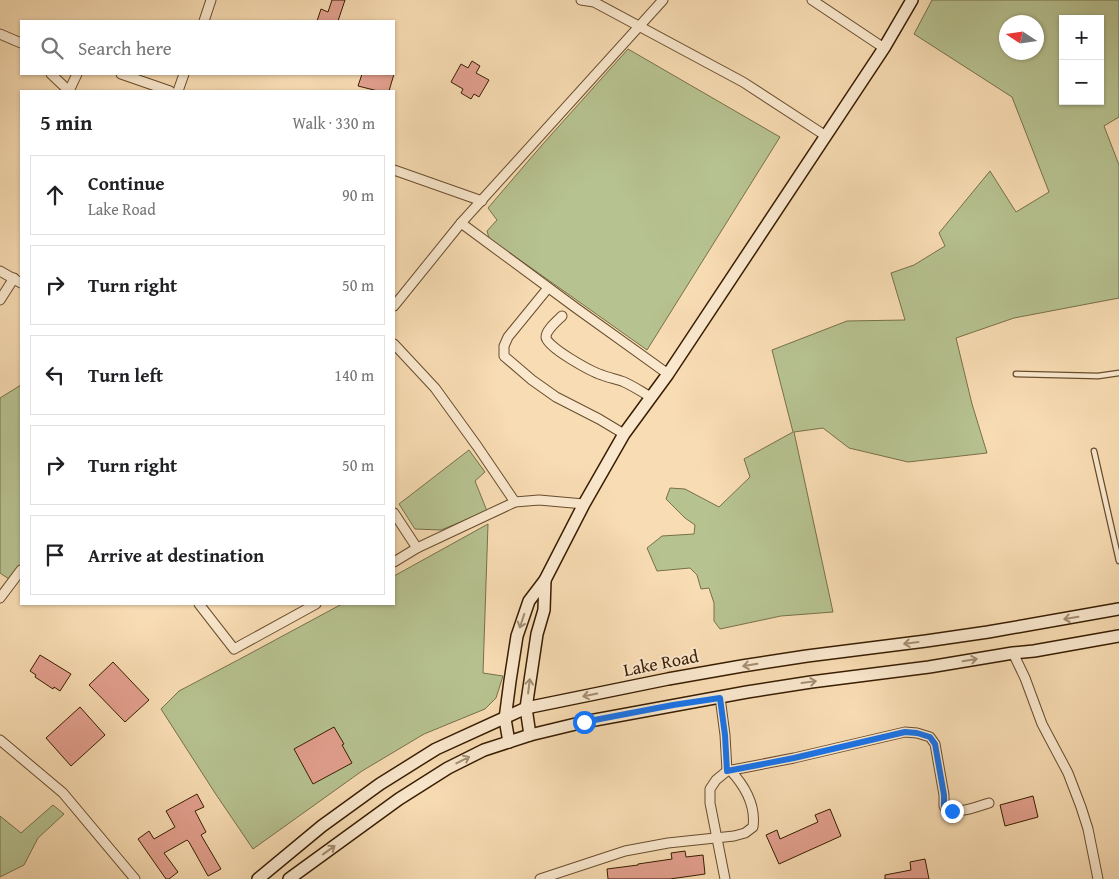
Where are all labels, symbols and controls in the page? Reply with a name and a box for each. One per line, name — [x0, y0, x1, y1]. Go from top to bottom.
north arrow — [999, 15, 1044, 60]
map controls — [1059, 15, 1104, 105]
button: + — [1059, 15, 1104, 60]
search box — [20, 20, 395, 75]
icon: search — [38, 34, 66, 62]
text: Search here — [78, 34, 172, 62]
button: − — [1059, 60, 1104, 105]
text: 5 min — [40, 107, 92, 138]
text: Walk · 330 m — [292, 111, 375, 135]
text: Continue — [88, 169, 165, 197]
icon: ahead — [41, 181, 69, 209]
text: 90 m — [342, 183, 374, 207]
text: Lake Road — [88, 197, 156, 221]
icon: right — [41, 271, 69, 299]
text: Turn right — [88, 271, 177, 299]
text: 50 m — [342, 273, 374, 297]
icon: left — [41, 361, 69, 389]
text: Turn left — [88, 361, 163, 389]
text: 140 m — [334, 363, 374, 387]
icon: right — [41, 451, 69, 479]
text: Turn right — [88, 451, 177, 479]
text: 50 m — [342, 453, 374, 477]
icon: arrive — [41, 541, 69, 569]
text: Arrive at destination — [88, 541, 264, 569]
one-way arrow — [517, 613, 526, 629]
one-way arrow — [1063, 613, 1079, 623]
one-way arrow — [903, 638, 919, 648]
street label: Lake Road — [621, 642, 701, 683]
one-way arrow — [961, 655, 977, 665]
one-way arrow — [742, 660, 758, 670]
one-way arrow — [800, 677, 816, 687]
one-way arrow — [524, 679, 534, 695]
one-way arrow — [582, 691, 598, 700]
route start — [573, 711, 596, 734]
one-way arrow — [456, 755, 471, 765]
route end — [941, 800, 964, 823]
one-way arrow — [322, 845, 335, 856]

